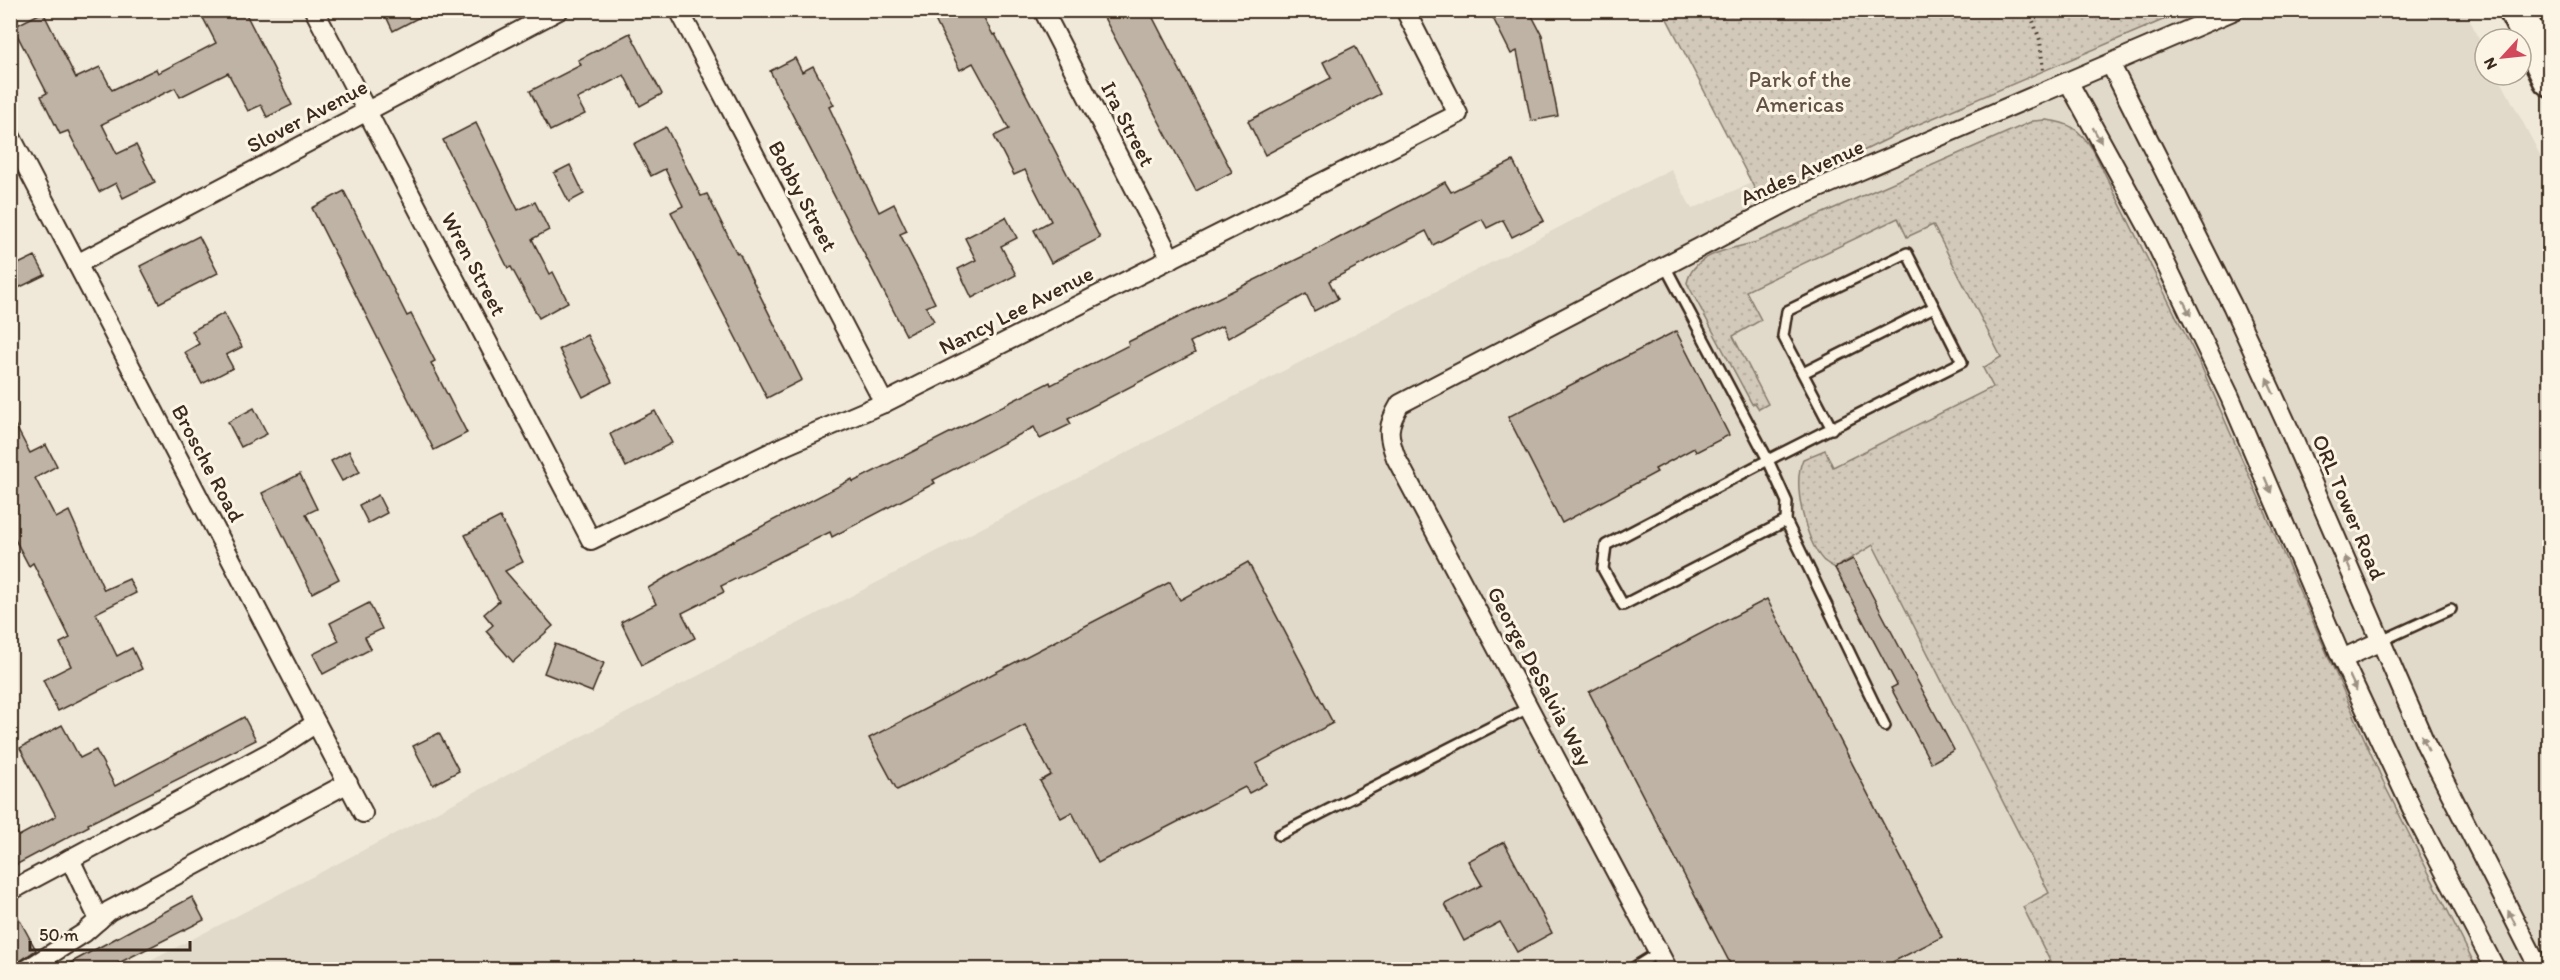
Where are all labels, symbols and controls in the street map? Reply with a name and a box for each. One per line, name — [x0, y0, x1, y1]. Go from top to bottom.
north arrow — [2473, 27, 2533, 87]
text: N — [2479, 54, 2501, 73]
park label: Park of the Americas — [1749, 66, 1851, 118]
street label: Slover Avenue — [242, 73, 372, 159]
street label: Ira Street — [1095, 77, 1161, 171]
one-way arrow — [2092, 126, 2102, 143]
street label: Andes Avenue — [1736, 133, 1868, 211]
street label: Bobby Street — [762, 136, 844, 256]
street label: Wren Street — [435, 208, 513, 320]
street label: Nancy Lee Avenue — [934, 259, 1098, 361]
one-way arrow — [2182, 299, 2192, 316]
one-way arrow — [2265, 377, 2274, 394]
street label: Brosche Road — [166, 400, 250, 527]
street label: ORL Tower Road — [2306, 430, 2392, 584]
one-way arrow — [2264, 476, 2273, 494]
one-way arrow — [2343, 555, 2353, 573]
street label: George DeSalvia Way — [1481, 582, 1599, 771]
one-way arrow — [2349, 675, 2358, 692]
one-way arrow — [2420, 734, 2430, 752]
one-way arrow — [2508, 909, 2517, 926]
scale bar — [30, 914, 190, 952]
text: 50 m — [39, 924, 79, 946]

